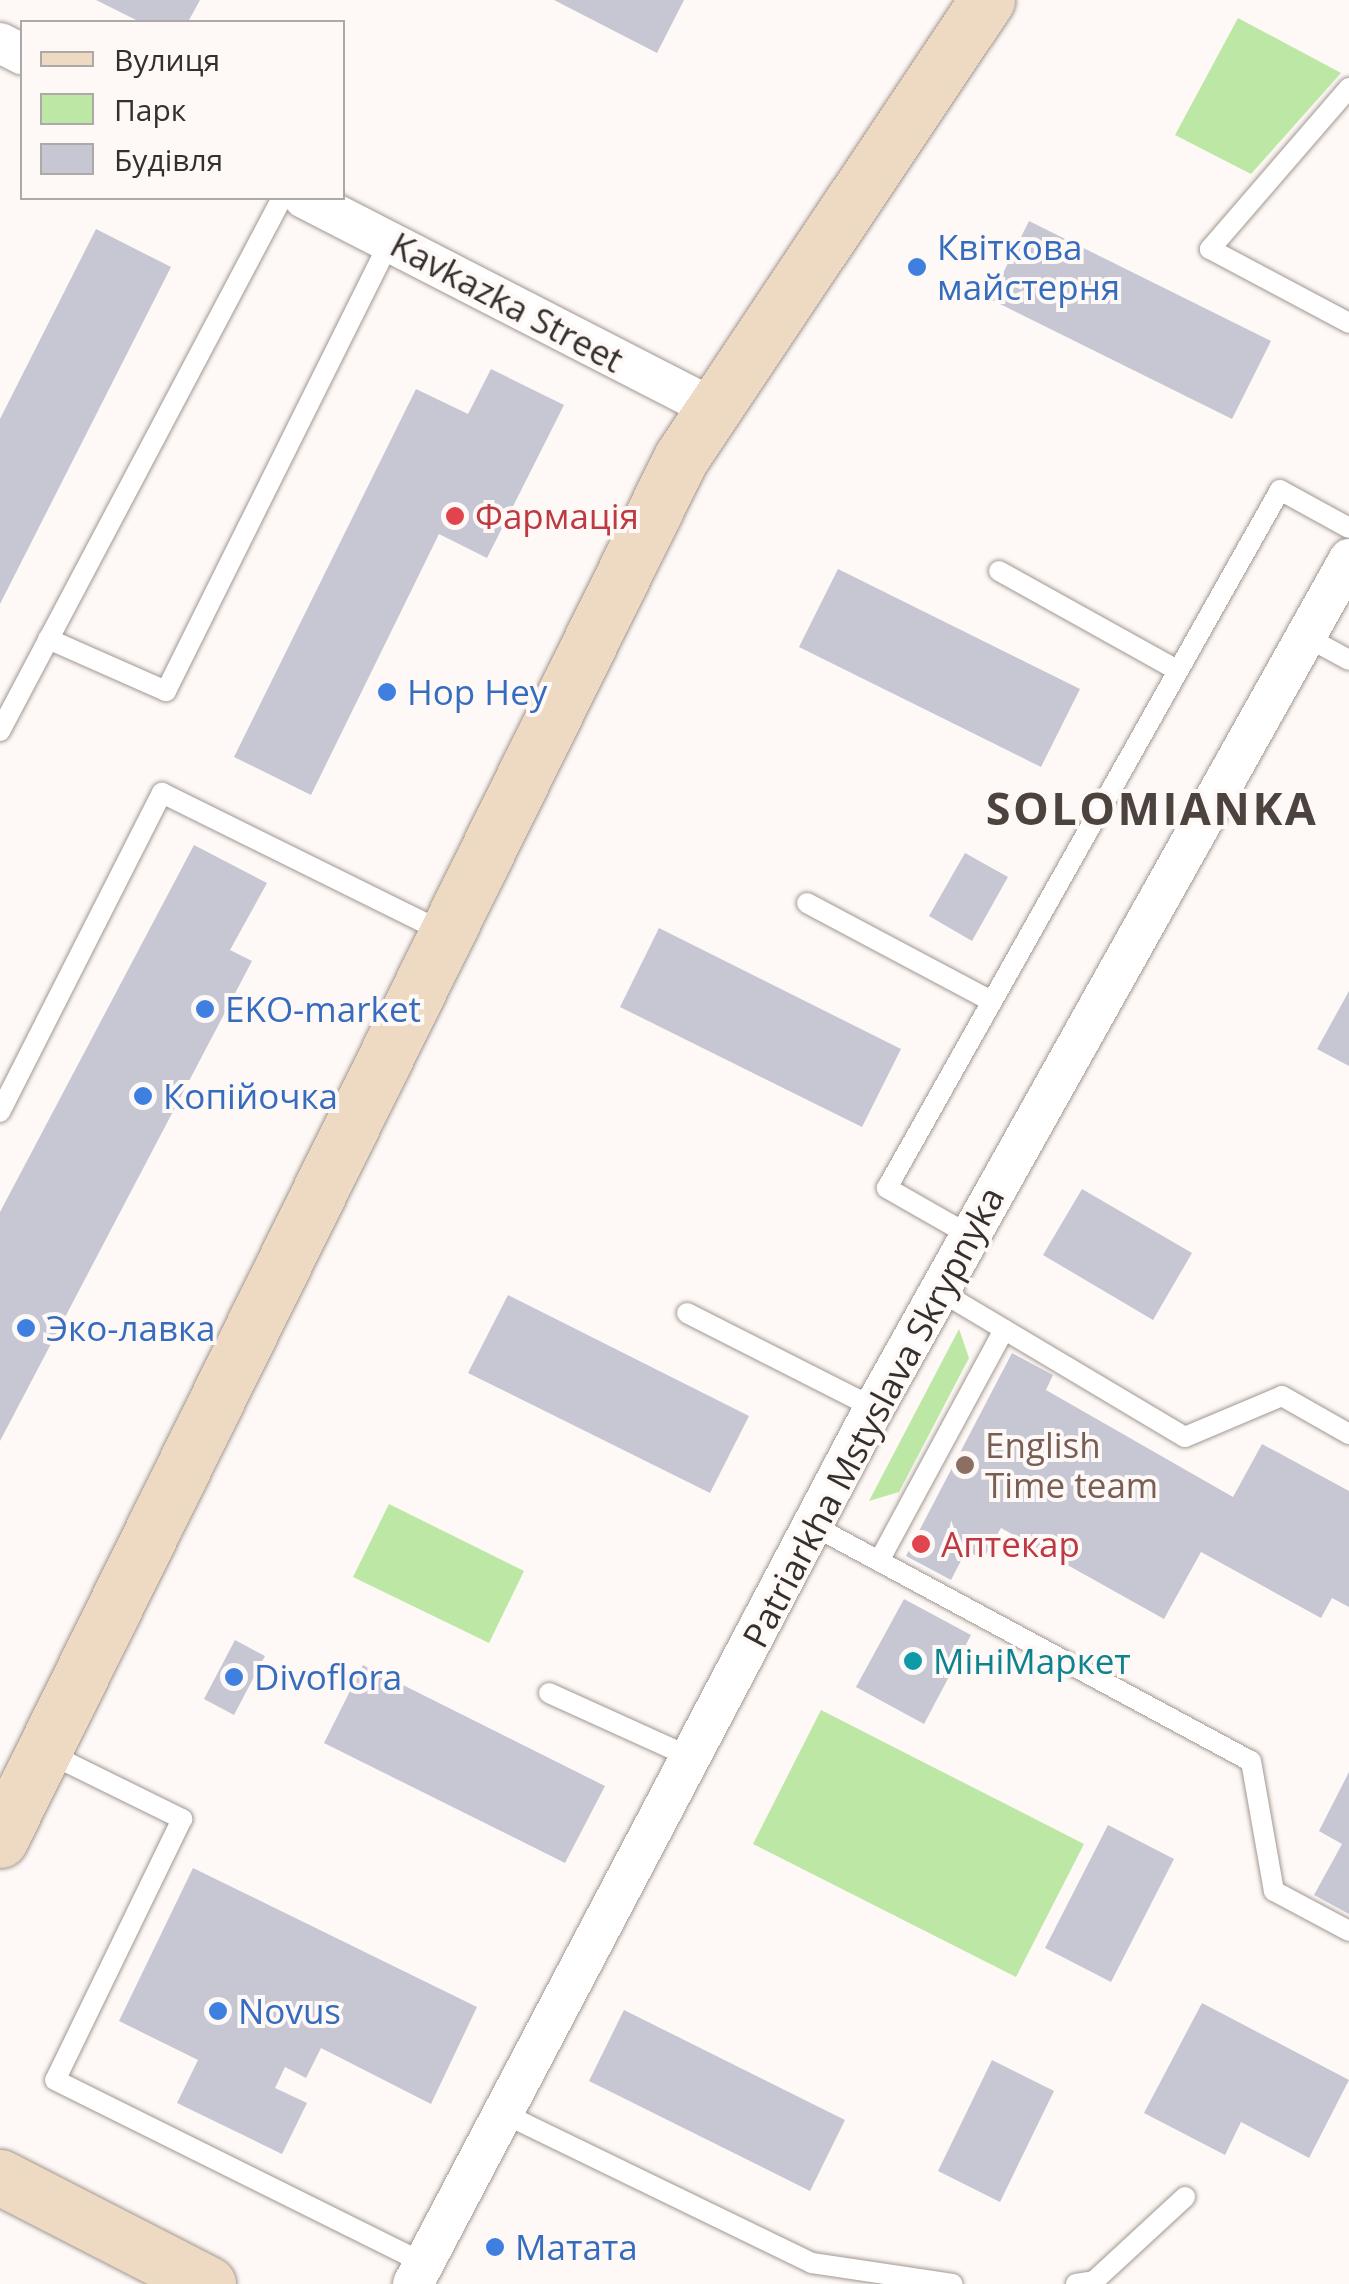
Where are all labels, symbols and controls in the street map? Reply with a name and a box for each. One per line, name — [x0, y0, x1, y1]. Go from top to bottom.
legend — [20, 20, 345, 200]
text: Вулиця — [114, 39, 220, 80]
text: Парк — [114, 89, 186, 130]
text: Будівля — [114, 139, 223, 180]
street label: Kavkazka Street — [384, 223, 630, 381]
place label: Квіткова майстерня — [937, 226, 1120, 308]
marker: Квіткова майстерня — [906, 256, 928, 278]
place label: Фармація — [475, 495, 639, 537]
marker: Фармація — [444, 505, 466, 527]
place label: Hop Hey — [407, 671, 547, 713]
marker: Hop Hey — [376, 681, 398, 703]
district label: SOLOMIANKA — [986, 781, 1318, 835]
place label: EKO-market — [225, 988, 421, 1030]
marker: EKO-market — [194, 998, 216, 1020]
place label: Копійочка — [163, 1075, 338, 1117]
marker: Копійочка — [132, 1085, 154, 1107]
street label: Patriarkha Mstyslava Skrypnyka — [734, 1180, 1012, 1654]
place label: Эко-лавка — [46, 1307, 216, 1349]
marker: Эко-лавка — [15, 1317, 37, 1339]
place label: English Time team — [985, 1424, 1158, 1506]
marker: English Time team — [954, 1454, 976, 1476]
place label: Аптекар — [941, 1523, 1080, 1565]
marker: Аптекар — [910, 1533, 932, 1555]
place label: МініМаркет — [933, 1640, 1131, 1682]
marker: МініМаркет — [902, 1650, 924, 1672]
place label: Divoflora — [254, 1656, 402, 1698]
marker: Divoflora — [223, 1666, 245, 1688]
place label: Novus — [238, 1990, 341, 2032]
marker: Novus — [207, 2000, 229, 2022]
place label: Матата — [515, 2226, 638, 2268]
marker: Матата — [484, 2236, 506, 2258]

